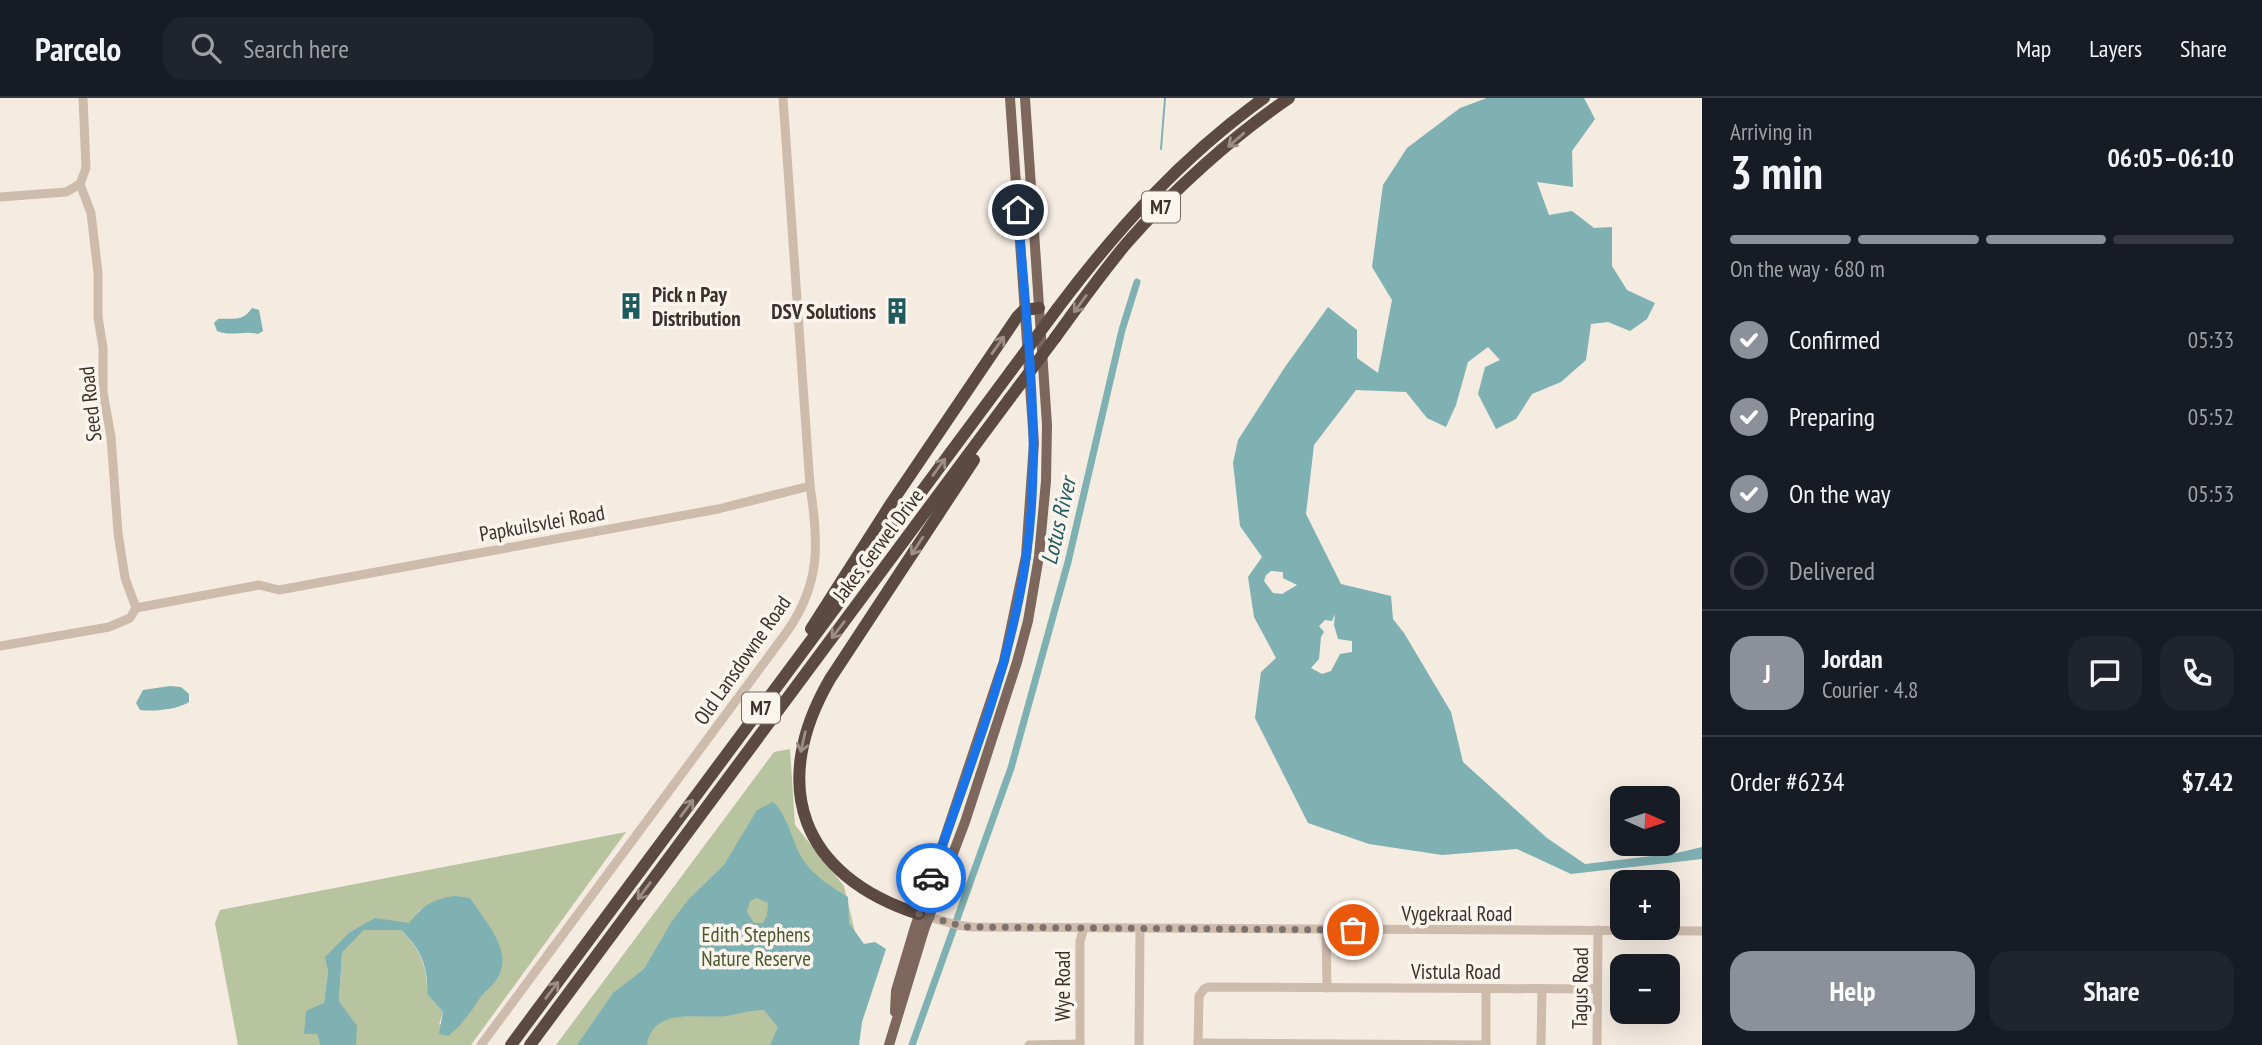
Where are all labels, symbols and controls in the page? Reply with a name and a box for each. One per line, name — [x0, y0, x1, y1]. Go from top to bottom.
search box — [163, 17, 653, 80]
text: Parcelo — [35, 27, 121, 70]
icon: search — [187, 29, 225, 67]
text: Search here — [243, 32, 349, 65]
text: Map — [2016, 33, 2051, 64]
text: Layers — [2089, 33, 2142, 64]
text: Share — [2180, 33, 2227, 64]
text: Arriving in — [1730, 117, 1812, 146]
one-way arrow — [1227, 132, 1245, 148]
text: 06:05–06:10 — [2107, 141, 2234, 174]
text: 3 min — [1730, 142, 1823, 202]
pin — [988, 180, 1048, 240]
icon: home — [999, 191, 1037, 229]
road number: M7 — [1142, 192, 1180, 222]
text: On the way · 680 m — [1730, 254, 1885, 283]
place label: Pick n Pay Distribution — [652, 281, 741, 332]
building icon: Pick n Pay Distribution — [616, 291, 646, 321]
one-way arrow — [1072, 295, 1087, 313]
building icon: DSV Solutions — [882, 296, 912, 326]
place label: DSV Solutions — [771, 298, 876, 325]
icon: check — [1730, 321, 1768, 359]
text: Confirmed — [1789, 323, 1880, 356]
text: 05:33 — [2188, 325, 2234, 354]
one-way arrow — [991, 336, 1005, 355]
street label: Seed Road — [73, 365, 107, 443]
icon: check — [1730, 398, 1768, 436]
text: Preparing — [1789, 400, 1875, 433]
text: 05:52 — [2188, 402, 2234, 431]
one-way arrow — [932, 458, 946, 477]
water label: Lotus River — [1034, 471, 1083, 567]
icon: check — [1730, 475, 1768, 513]
text: On the way — [1789, 477, 1891, 510]
text: 05:53 — [2188, 479, 2234, 508]
street label: Jakes Gerwel Drive — [826, 483, 929, 608]
street label: Papkuilsvlei Road — [477, 499, 607, 547]
one-way arrow — [910, 536, 924, 556]
text: Delivered — [1789, 554, 1875, 587]
street label: Old Lansdowne Road — [687, 590, 797, 730]
one-way arrow — [831, 620, 846, 639]
button: chat — [2068, 636, 2142, 710]
button: phone — [2160, 636, 2234, 710]
text: Jordan — [1822, 642, 1883, 675]
text: J — [1763, 657, 1771, 690]
text: Courier · 4.8 — [1822, 675, 1918, 704]
road number: M7 — [742, 692, 780, 723]
one-way arrow — [796, 730, 810, 753]
text: Order #6234 — [1730, 765, 1845, 798]
text: $7.42 — [2181, 765, 2234, 798]
north arrow — [1610, 786, 1680, 856]
map controls — [1610, 786, 1680, 1024]
one-way arrow — [680, 799, 695, 817]
courier — [896, 843, 966, 913]
icon: car — [912, 859, 950, 897]
button: + — [1610, 870, 1680, 940]
one-way arrow — [637, 881, 652, 900]
pin — [1323, 900, 1383, 960]
street label: Vygekraal Road — [1401, 900, 1512, 927]
icon: bag — [1334, 911, 1372, 949]
park label: Edith Stephens Nature Reserve — [701, 921, 811, 972]
street label: Tagus Road — [1566, 947, 1594, 1029]
street label: Wye Road — [1049, 951, 1076, 1021]
button: Help — [1730, 951, 1975, 1031]
button: Share — [1989, 951, 2234, 1031]
button: − — [1610, 954, 1680, 1024]
street label: Vistula Road — [1410, 958, 1501, 985]
one-way arrow — [545, 981, 559, 1000]

